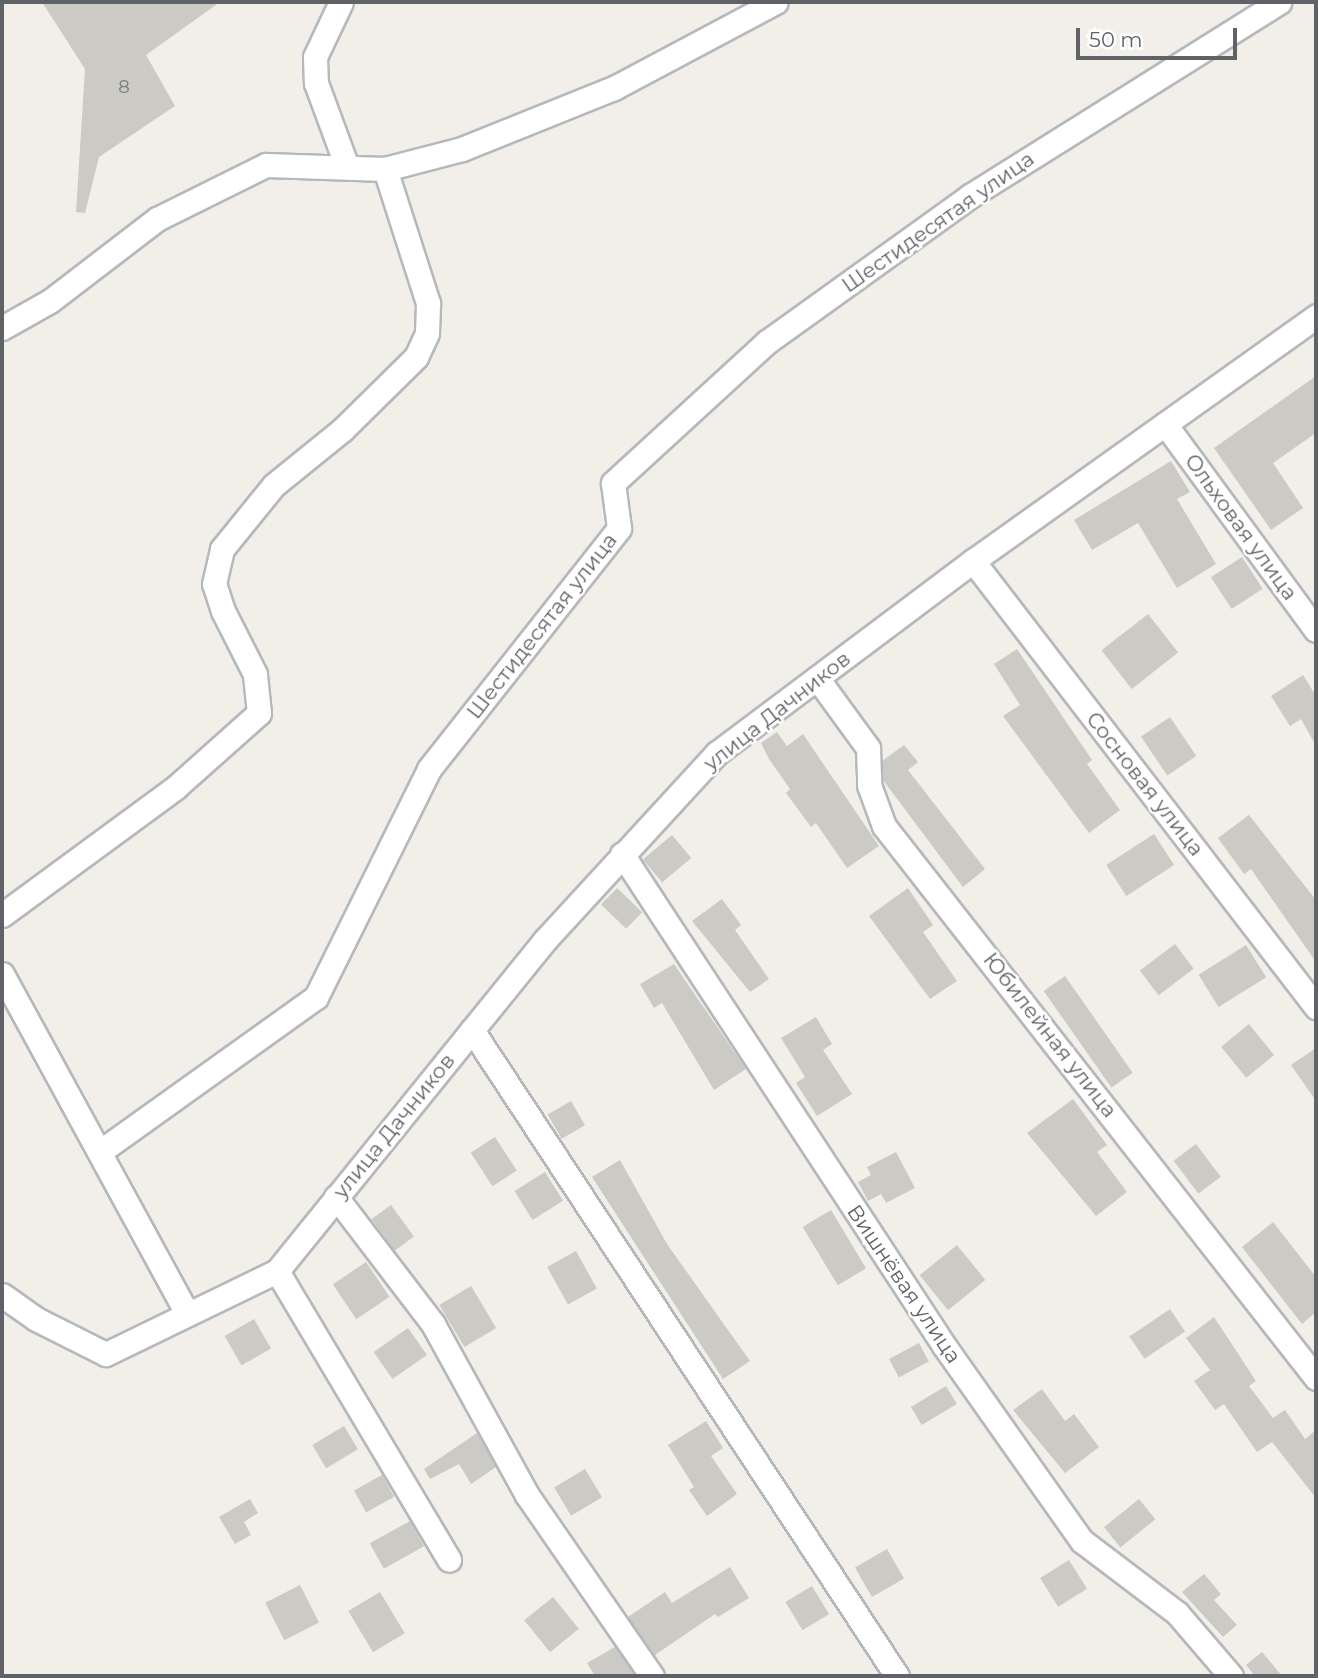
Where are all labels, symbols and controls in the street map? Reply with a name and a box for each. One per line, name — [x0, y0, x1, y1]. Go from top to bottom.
scale bar — [1080, 14, 1241, 58]
text: 50 m — [1089, 27, 1143, 52]
house number: 8 — [118, 76, 130, 98]
street label: Шестидесятая улица — [837, 146, 1039, 298]
street label: Ольховая улица — [1179, 449, 1303, 605]
street label: Шестидесятая улица — [462, 528, 622, 724]
street label: улица Дачников — [699, 646, 855, 776]
street label: Сосновая улица — [1081, 707, 1209, 861]
street label: Юбилейная улица — [978, 948, 1122, 1122]
street label: улица Дачников — [328, 1048, 460, 1204]
street label: Вишнёвая улица — [842, 1200, 966, 1368]

